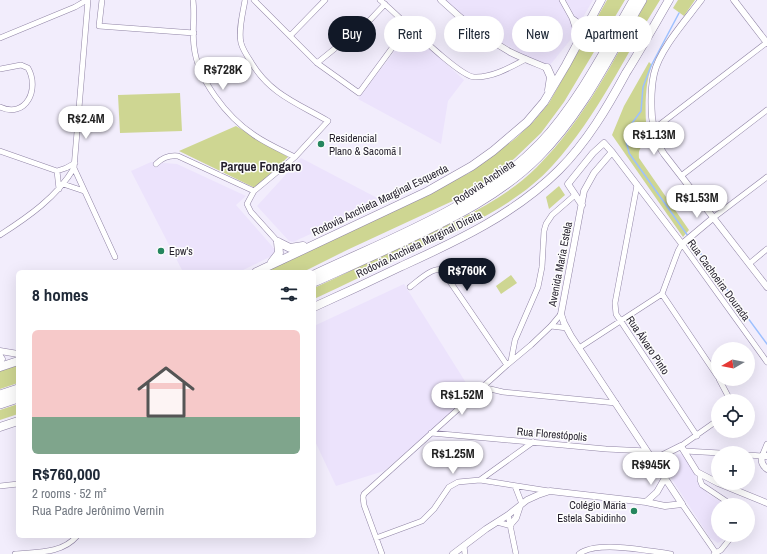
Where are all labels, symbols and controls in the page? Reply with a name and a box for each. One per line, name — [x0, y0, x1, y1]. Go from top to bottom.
chip: Buy — [328, 16, 376, 52]
chip: Rent — [384, 16, 436, 52]
chip: Filters — [444, 16, 504, 52]
chip: New — [512, 16, 563, 52]
chip: Apartment — [571, 16, 652, 52]
pin: R$728K — [190, 57, 256, 91]
text: R$728K — [203, 61, 243, 78]
pin: R$2.4M — [53, 106, 119, 140]
text: R$2.4M — [67, 110, 105, 127]
pin: R$1.13M — [617, 122, 691, 156]
text: R$1.13M — [632, 126, 676, 143]
place label: Residencial Plano & Sacomã I — [329, 131, 401, 158]
marker: Residencial Plano & Sacomã I — [316, 139, 326, 149]
street label: Rodovia Anchieta — [451, 156, 517, 208]
district label: Parque Fongaro — [220, 158, 302, 175]
street label: Rodovia Anchieta Marginal Esquerda — [310, 161, 450, 239]
pin: R$1.53M — [660, 185, 734, 219]
text: R$1.53M — [675, 189, 719, 206]
street label: Rodovia Anchieta Marginal Direita — [354, 207, 484, 281]
street label: Avenida Maria Estela — [545, 220, 575, 309]
street label: Rua Cachoeira Dourada — [685, 236, 753, 324]
place label: Epw's — [169, 244, 193, 258]
marker: Epw's — [156, 246, 166, 256]
pin: R$760K — [434, 258, 500, 292]
text: R$760K — [447, 262, 487, 279]
text: 8 homes — [32, 283, 89, 306]
icon: filters — [278, 283, 300, 305]
street label: Rua Álvaro Pinto — [623, 313, 673, 377]
north arrow — [711, 342, 755, 386]
map controls — [711, 342, 755, 542]
icon: home — [130, 356, 202, 428]
pin: R$1.52M — [425, 382, 499, 416]
text: R$1.52M — [440, 386, 484, 403]
button: locate — [711, 394, 755, 438]
street label: Rua Florestópolis — [516, 424, 588, 444]
pin: R$1.25M — [416, 441, 490, 475]
text: R$1.25M — [431, 445, 475, 462]
button: + — [711, 446, 755, 490]
pin: R$945K — [618, 452, 684, 486]
text: R$945K — [631, 456, 671, 473]
text: R$760,000 — [32, 462, 100, 485]
text: 2 rooms · 52 m² — [32, 485, 107, 502]
place label: Colégio Maria Estela Sabidinho — [557, 498, 626, 525]
button: − — [711, 498, 755, 542]
text: Rua Padre Jerônimo Vernin — [32, 502, 164, 519]
marker: Colégio Maria Estela Sabidinho — [629, 506, 639, 516]

